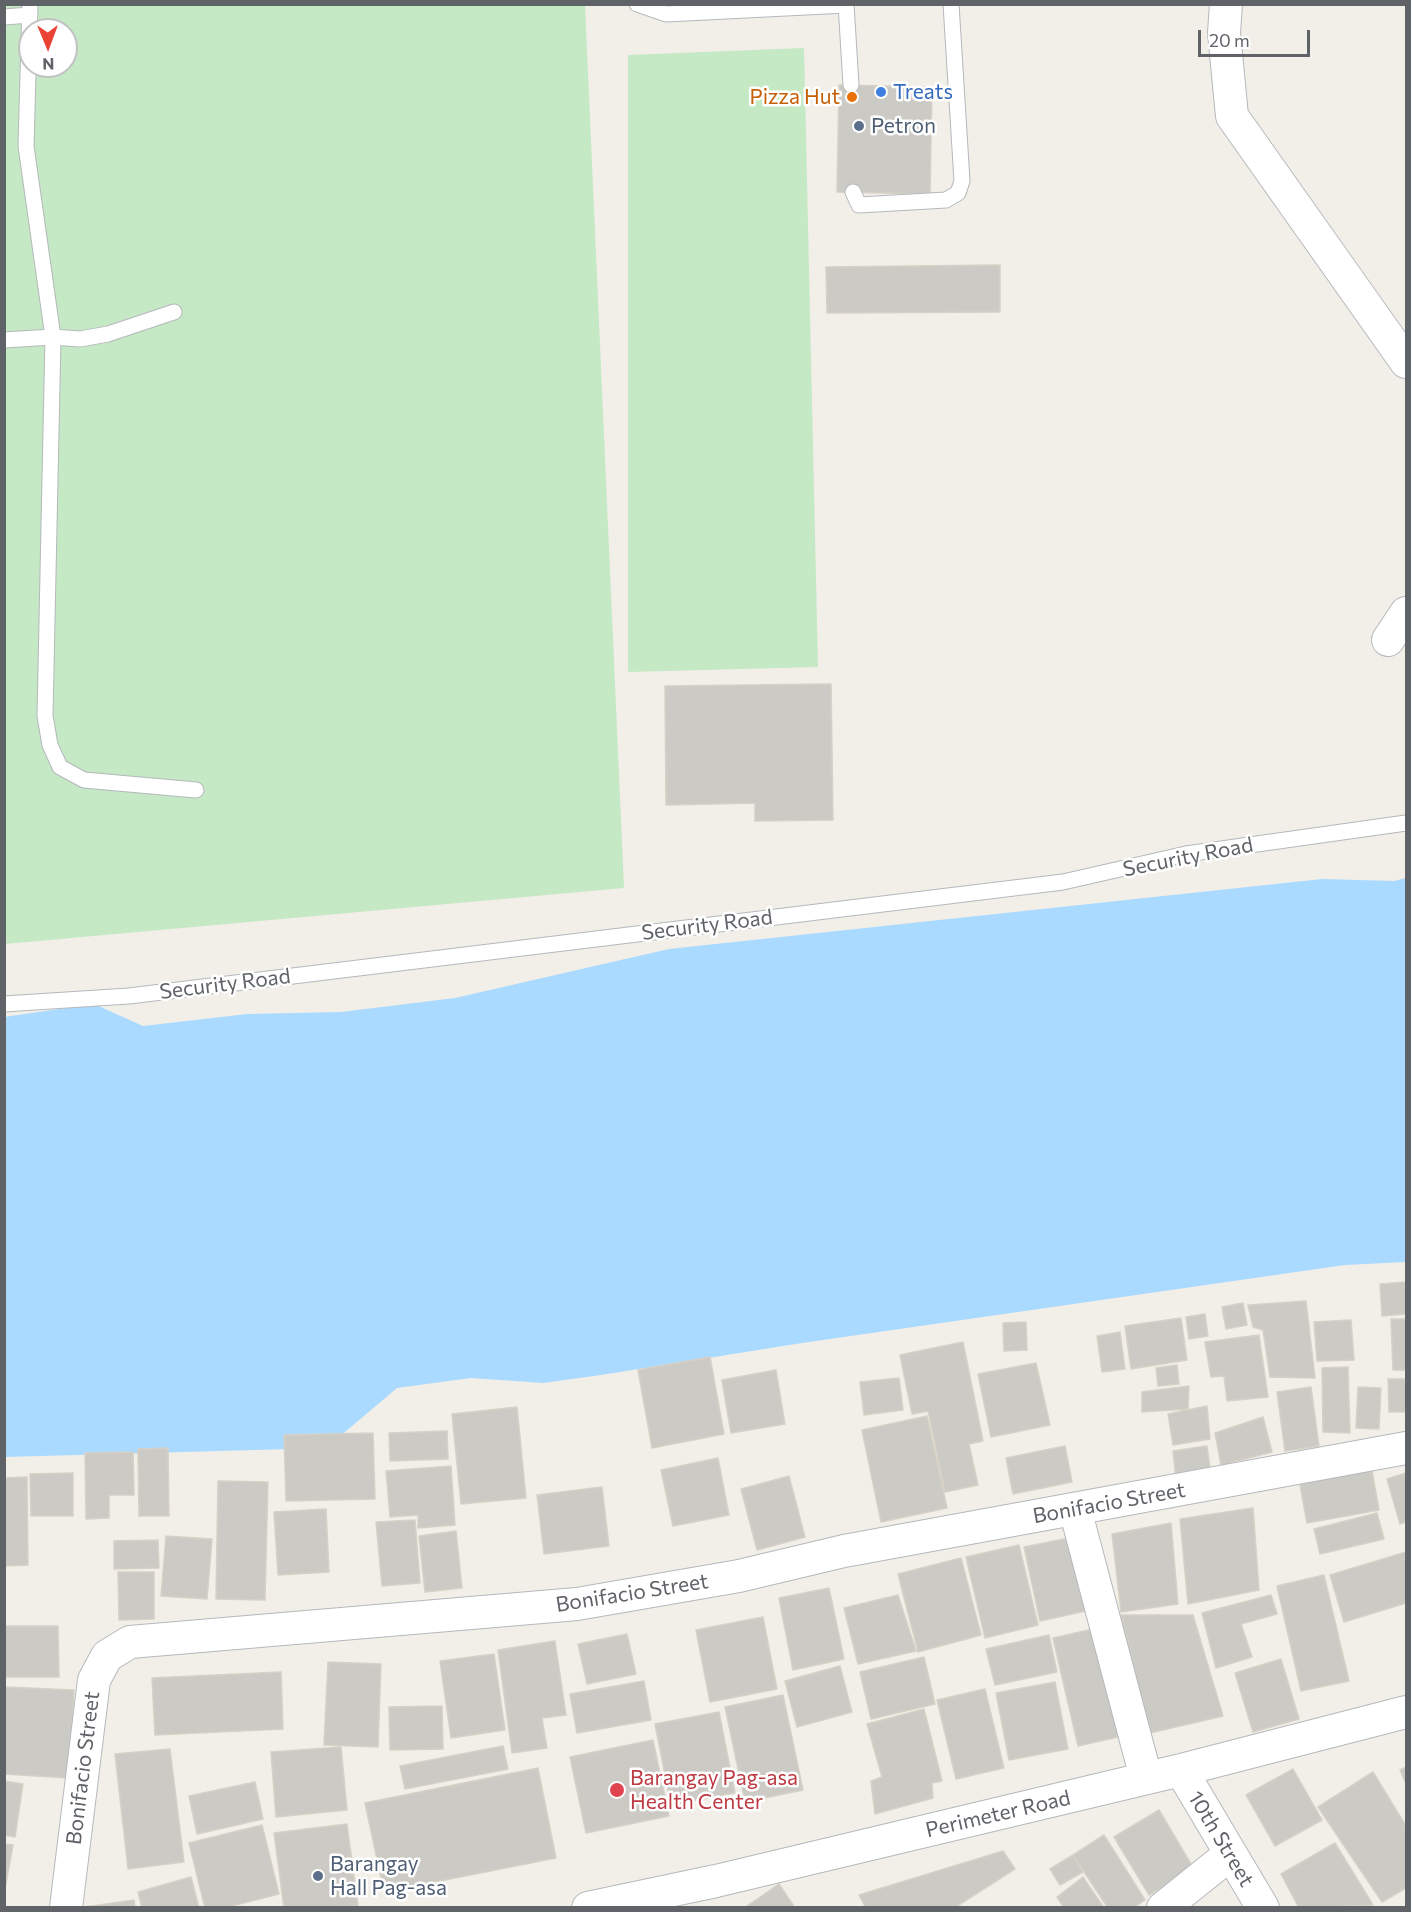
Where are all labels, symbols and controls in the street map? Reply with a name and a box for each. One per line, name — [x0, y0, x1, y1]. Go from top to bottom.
north arrow — [18, 18, 78, 78]
scale bar — [1201, 18, 1314, 56]
text: 20 m — [1209, 29, 1250, 51]
text: N — [42, 55, 54, 74]
place label: Treats — [893, 79, 953, 105]
place label: Pizza Hut — [749, 84, 840, 110]
marker: Treats — [874, 85, 888, 99]
marker: Pizza Hut — [845, 90, 859, 104]
place label: Petron — [871, 113, 936, 139]
marker: Petron — [852, 119, 866, 133]
street label: Security Road — [1121, 832, 1255, 882]
street label: Security Road — [640, 904, 774, 946]
street label: Security Road — [158, 963, 292, 1005]
street label: Bonifacio Street — [1031, 1477, 1187, 1529]
street label: Bonifacio Street — [554, 1568, 710, 1618]
street label: Bonifacio Street — [61, 1690, 105, 1846]
place label: Barangay Pag-asa Health Center — [630, 1765, 798, 1815]
marker: Barangay Pag-asa Health Center — [608, 1781, 626, 1799]
street label: Perimeter Road — [923, 1785, 1073, 1843]
street label: 10th Street — [1183, 1787, 1259, 1891]
place label: Barangay Hall Pag-asa — [330, 1851, 447, 1901]
marker: Barangay Hall Pag-asa — [311, 1869, 325, 1883]

